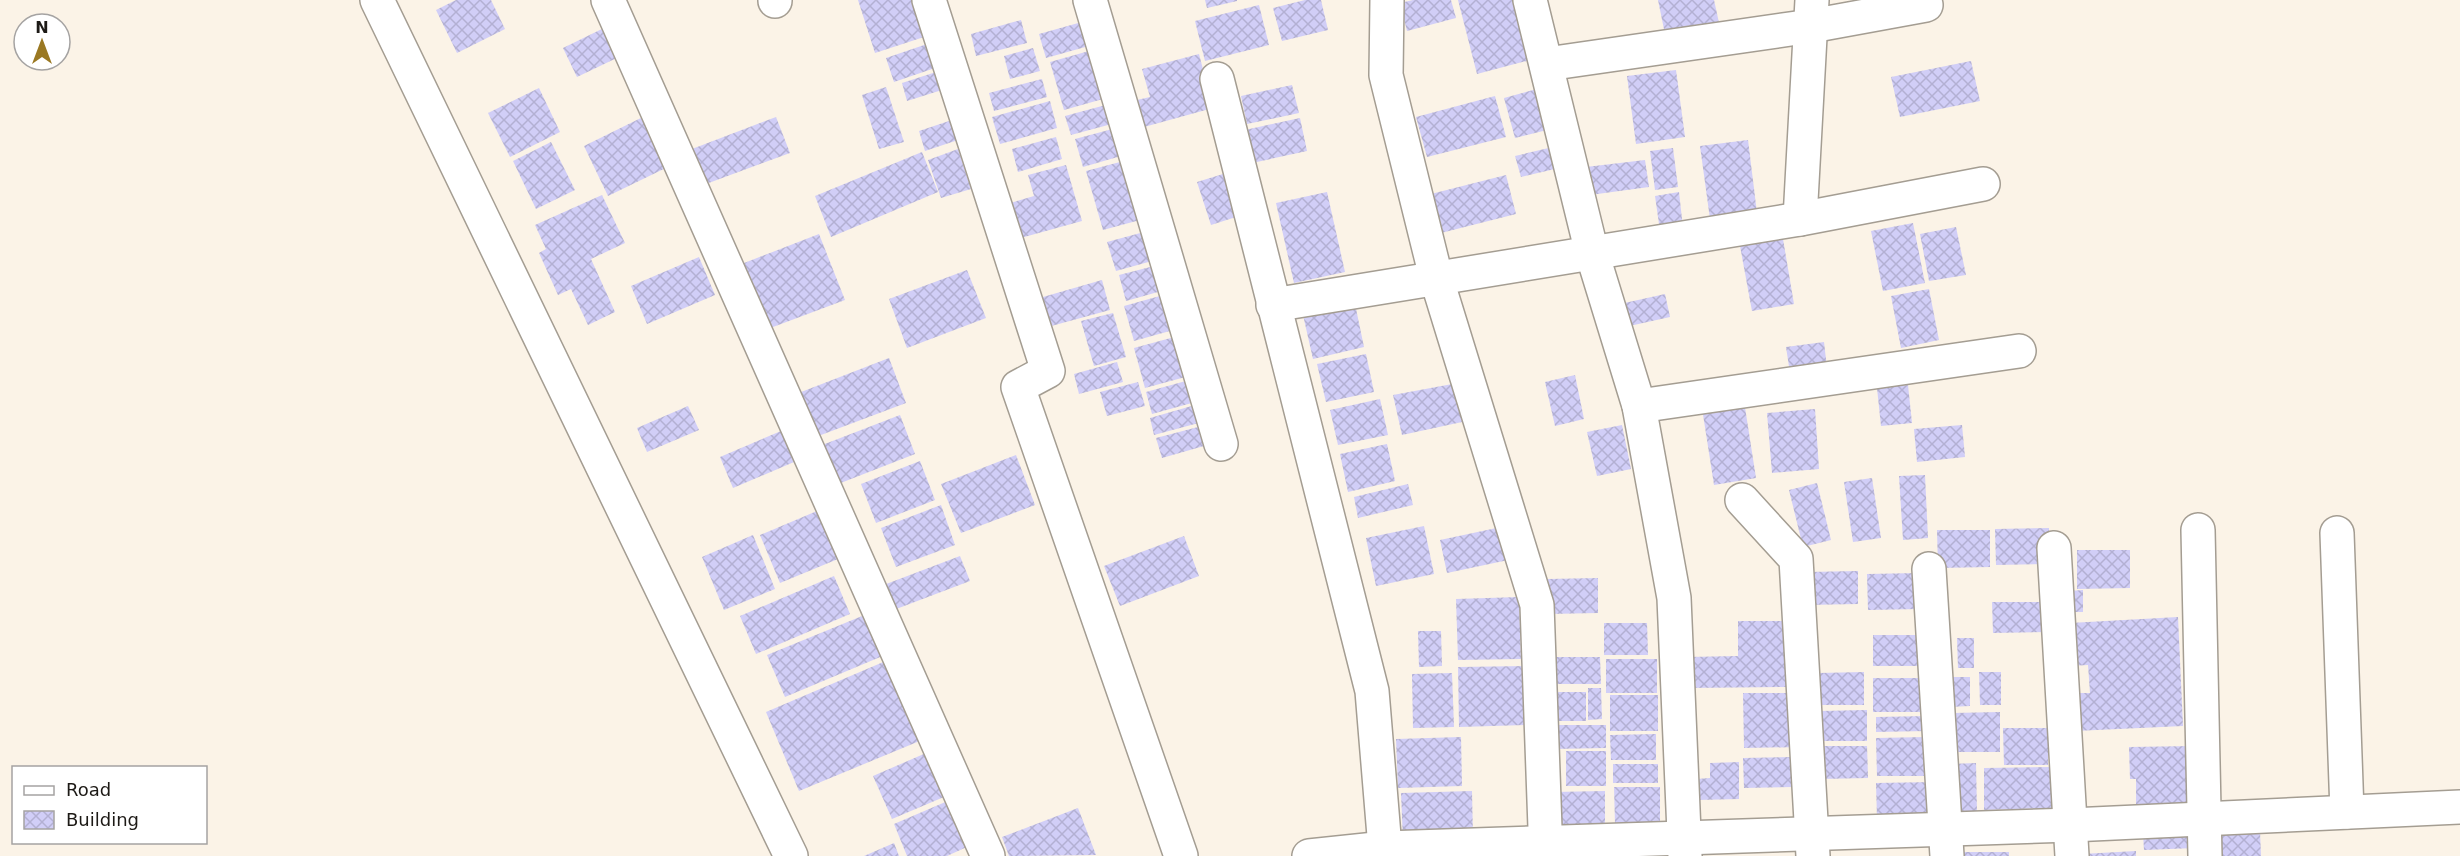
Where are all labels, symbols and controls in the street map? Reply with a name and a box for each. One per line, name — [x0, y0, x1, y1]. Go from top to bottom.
north arrow — [12, 12, 72, 72]
text: N — [35, 18, 49, 37]
legend — [12, 766, 207, 844]
text: Road — [66, 779, 111, 800]
text: Building — [66, 809, 139, 830]

